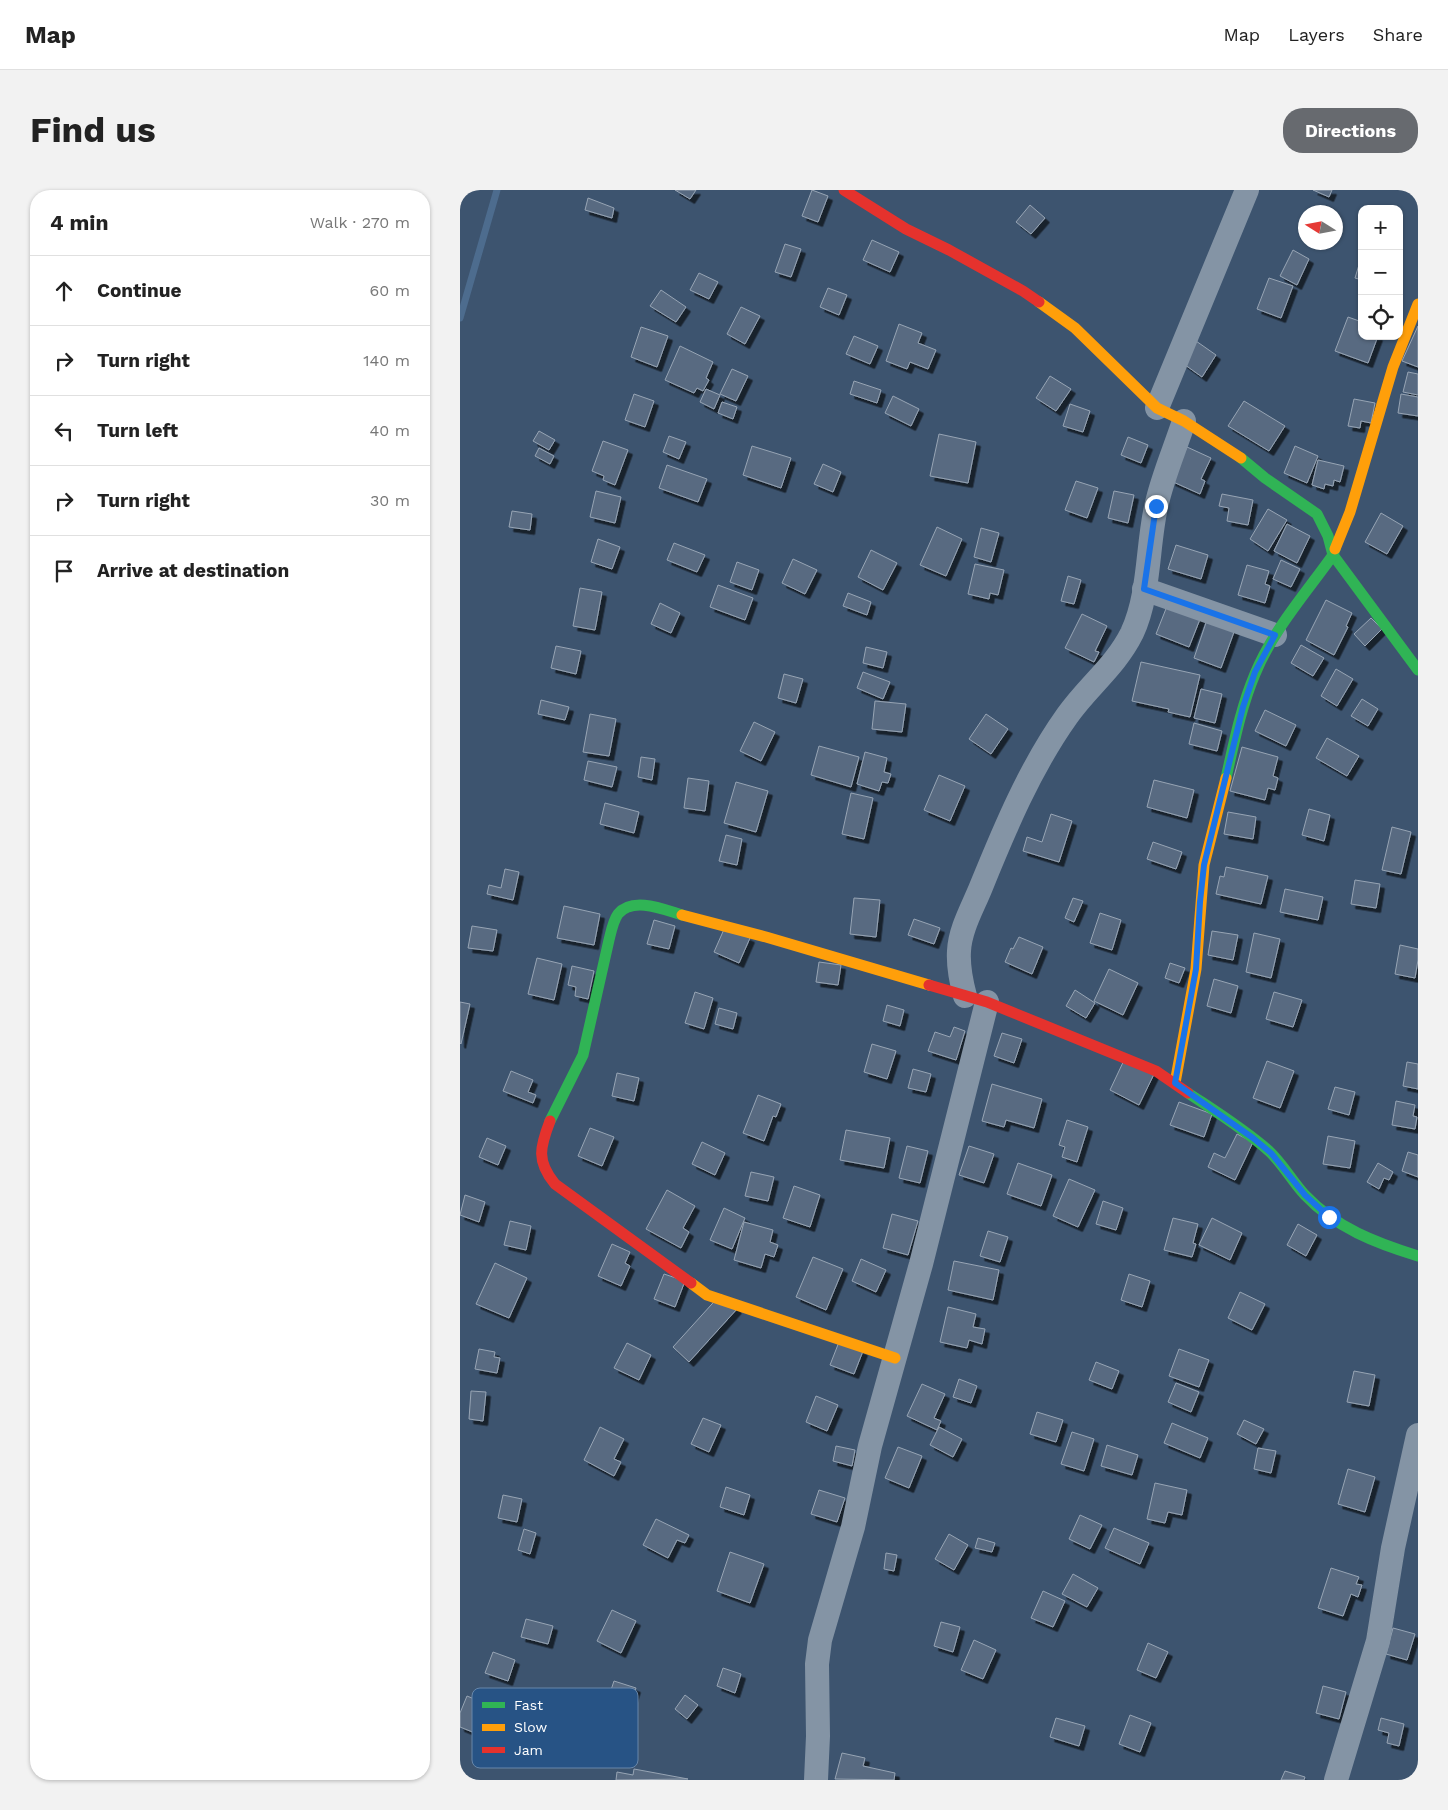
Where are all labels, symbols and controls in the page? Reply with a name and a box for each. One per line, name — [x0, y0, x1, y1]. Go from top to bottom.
text: Map — [25, 21, 76, 49]
text: Map — [1223, 24, 1260, 45]
text: Layers — [1288, 24, 1345, 45]
text: Share — [1373, 24, 1423, 45]
button: Directions — [1283, 108, 1418, 153]
text: Find us — [30, 109, 156, 151]
north arrow — [1298, 205, 1343, 250]
map controls — [1358, 205, 1403, 340]
button: + — [1358, 205, 1403, 250]
text: 4 min — [50, 210, 108, 235]
text: Walk · 270 m — [310, 213, 410, 232]
button: − — [1358, 250, 1403, 295]
icon: ahead — [50, 277, 78, 305]
text: Continue — [97, 279, 181, 302]
text: 60 m — [370, 281, 410, 300]
button: locate — [1358, 295, 1403, 340]
icon: right — [50, 347, 78, 375]
text: Turn right — [97, 349, 190, 372]
text: 140 m — [363, 351, 410, 370]
icon: left — [50, 417, 78, 445]
text: Turn left — [97, 419, 178, 442]
text: 40 m — [370, 421, 410, 440]
icon: right — [50, 487, 78, 515]
text: Turn right — [97, 489, 190, 512]
text: 30 m — [370, 491, 410, 510]
route end — [1145, 495, 1168, 518]
icon: arrive — [50, 557, 78, 585]
text: Arrive at destination — [97, 559, 289, 582]
route start — [1318, 1206, 1341, 1229]
legend — [472, 1688, 638, 1768]
text: Fast — [514, 1697, 543, 1713]
text: Slow — [514, 1719, 547, 1735]
text: Jam — [514, 1742, 543, 1758]

